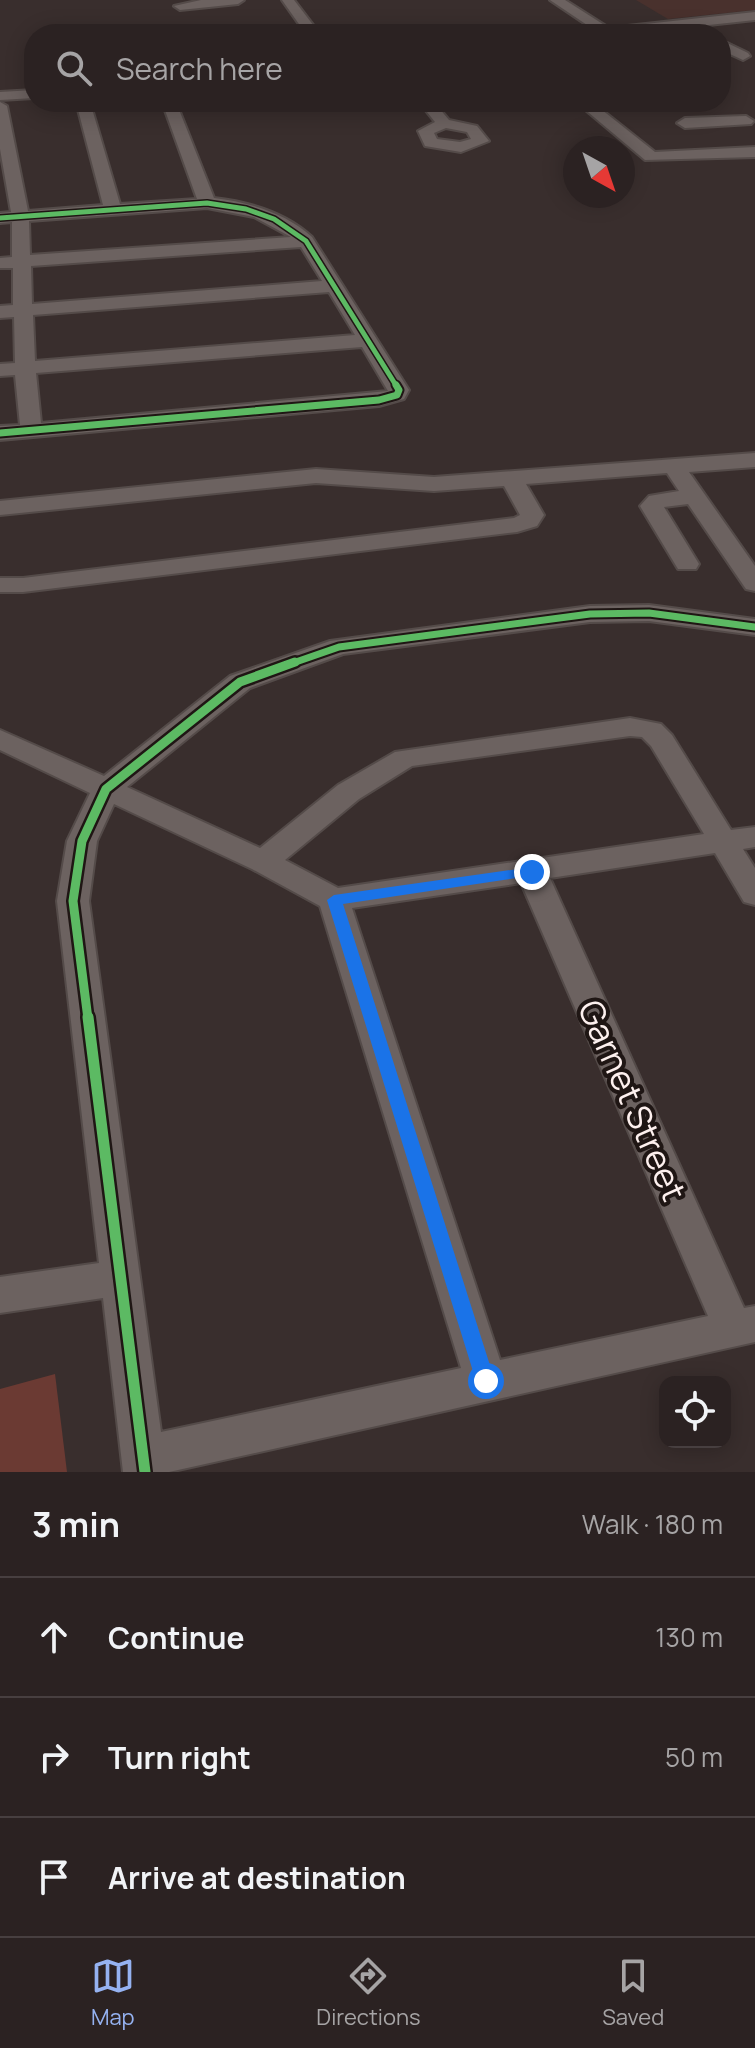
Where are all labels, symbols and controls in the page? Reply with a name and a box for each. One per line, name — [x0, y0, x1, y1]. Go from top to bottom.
search box — [24, 24, 731, 112]
icon: search — [52, 46, 96, 90]
text: Search here — [116, 48, 283, 89]
north arrow — [563, 136, 635, 208]
route end — [514, 854, 550, 890]
street label: Garnet Street — [568, 992, 698, 1208]
route start — [468, 1363, 504, 1399]
map controls — [659, 1376, 731, 1448]
button: locate — [659, 1376, 731, 1448]
text: 3 min — [32, 1501, 120, 1547]
text: Walk · 180 m — [582, 1506, 723, 1542]
icon: ahead — [32, 1615, 76, 1659]
text: Continue — [108, 1617, 244, 1658]
text: 130 m — [655, 1619, 723, 1655]
icon: right — [32, 1735, 76, 1779]
text: Turn right — [108, 1737, 251, 1778]
text: 50 m — [665, 1739, 723, 1775]
icon: arrive — [32, 1855, 76, 1899]
text: Arrive at destination — [108, 1857, 406, 1898]
tab: Map — [91, 1954, 135, 2032]
tab: Directions — [316, 1954, 421, 2032]
tab: Saved — [602, 1954, 664, 2032]

